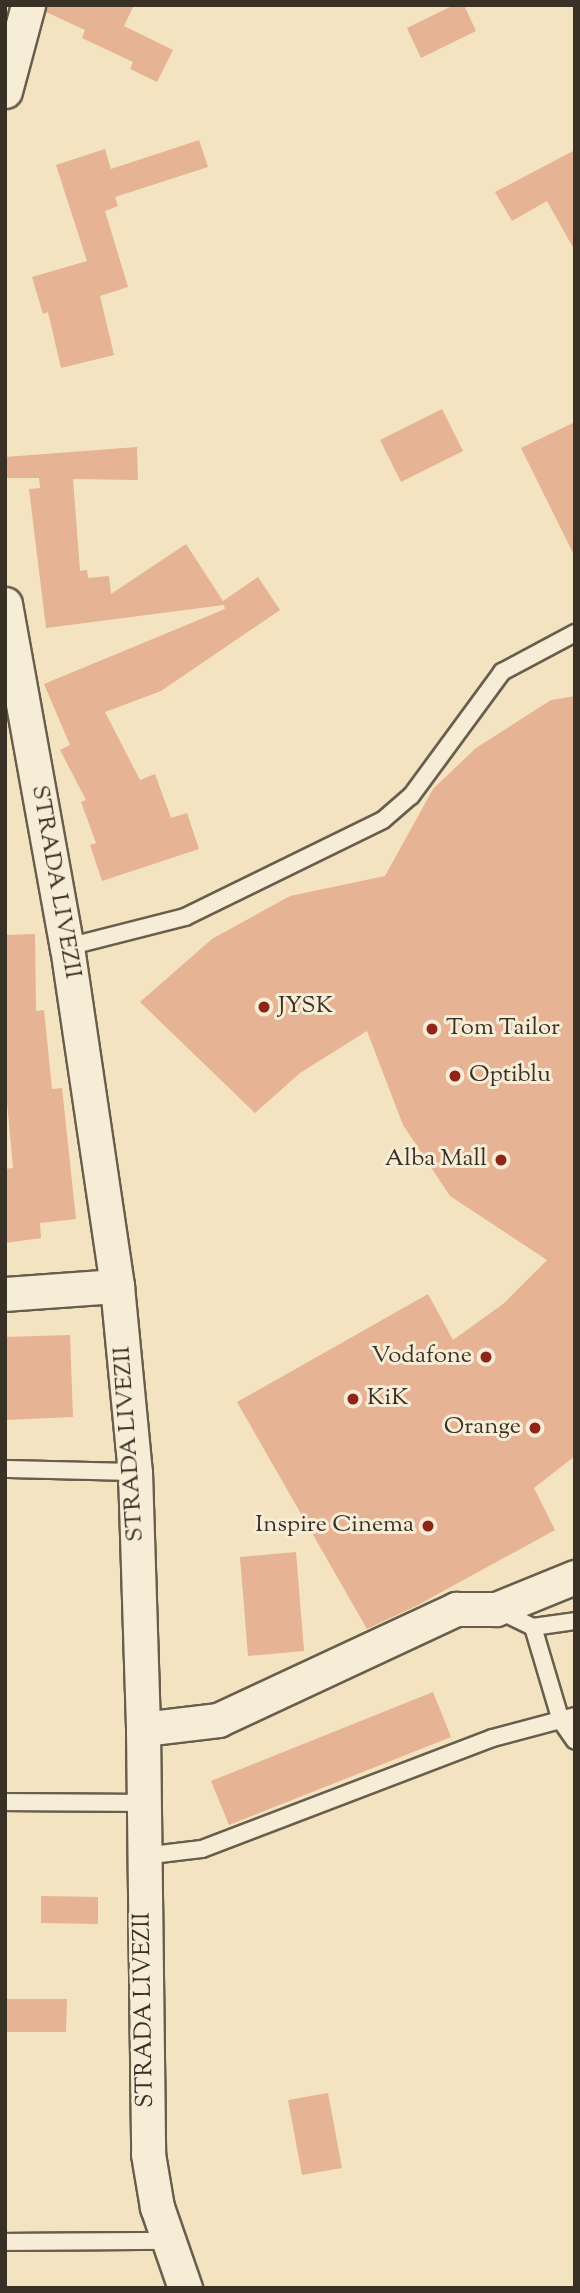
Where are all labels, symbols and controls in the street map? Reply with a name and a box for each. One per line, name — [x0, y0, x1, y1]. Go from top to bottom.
street label: STRADA LIVEZII — [24, 783, 86, 981]
place label: JYSK — [278, 993, 333, 1021]
marker: JYSK — [256, 999, 272, 1015]
place label: Tom Tailor — [446, 1015, 560, 1043]
marker: Tom Tailor — [424, 1021, 440, 1037]
place label: Optiblu — [469, 1062, 551, 1090]
marker: Optiblu — [447, 1068, 463, 1084]
place label: Alba Mall — [385, 1146, 487, 1174]
marker: Alba Mall — [493, 1152, 509, 1168]
place label: Vodafone — [371, 1343, 472, 1371]
street label: STRADA LIVEZII — [109, 1345, 151, 1543]
marker: Vodafone — [478, 1349, 494, 1365]
place label: KiK — [367, 1385, 409, 1413]
marker: KiK — [345, 1391, 361, 1407]
place label: Orange — [444, 1414, 521, 1442]
marker: Orange — [527, 1420, 543, 1436]
place label: Inspire Cinema — [255, 1512, 414, 1540]
marker: Inspire Cinema — [420, 1518, 436, 1534]
street label: STRADA LIVEZII — [129, 1912, 161, 2108]

